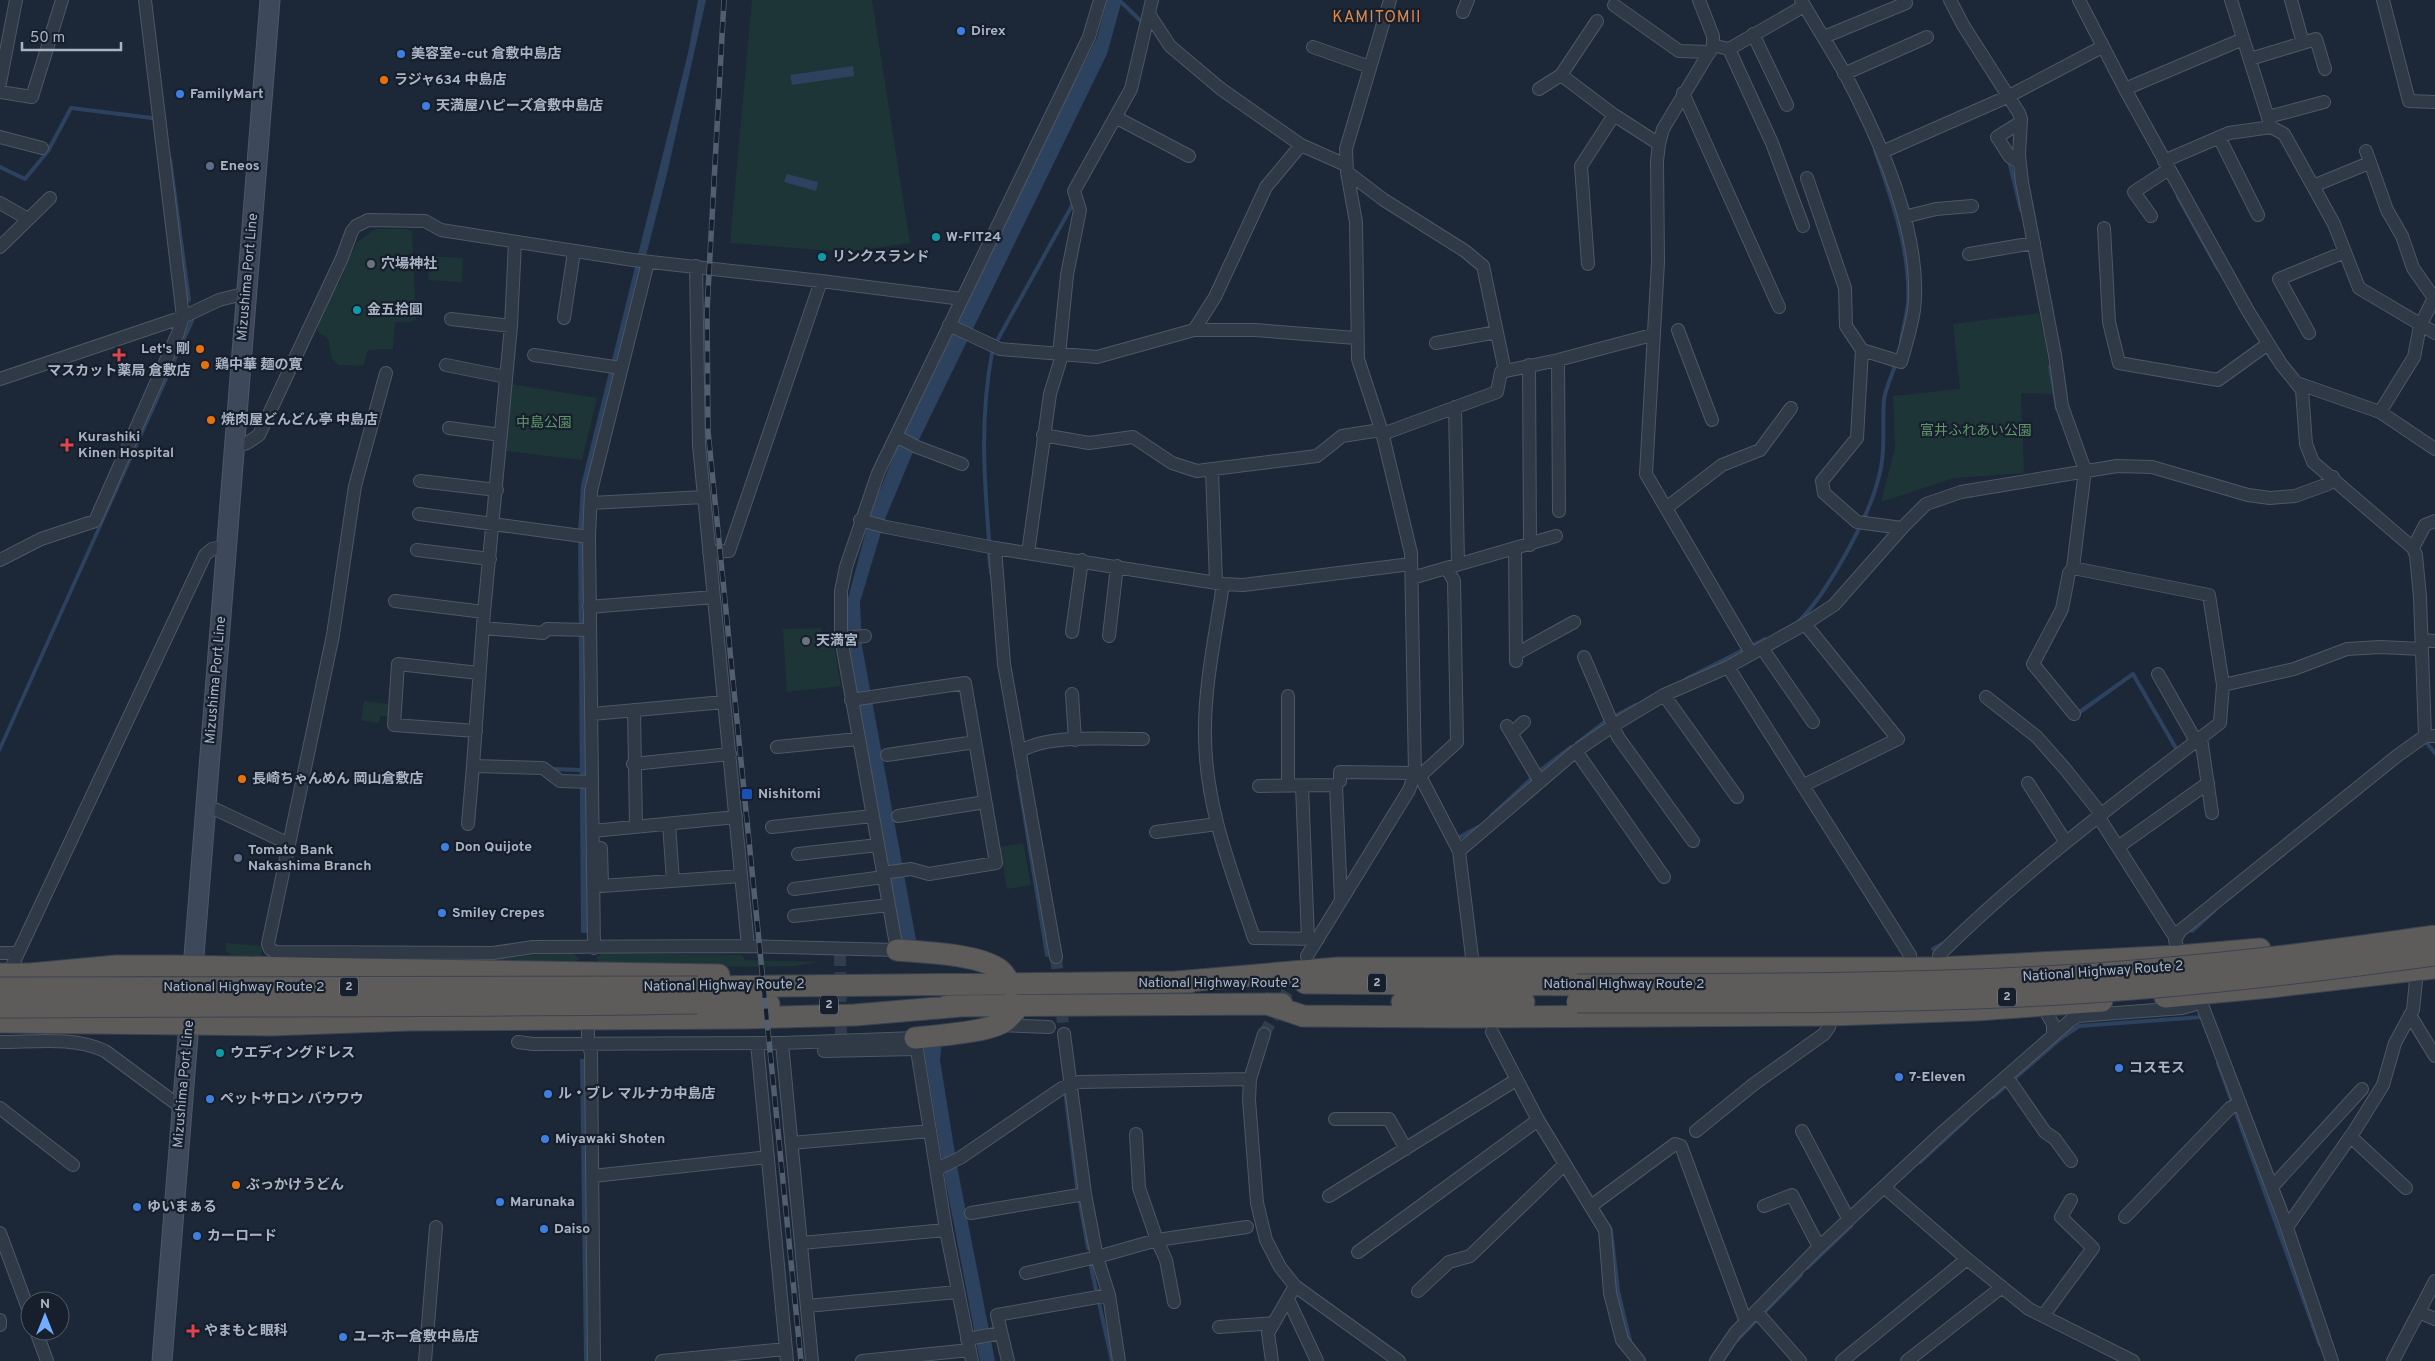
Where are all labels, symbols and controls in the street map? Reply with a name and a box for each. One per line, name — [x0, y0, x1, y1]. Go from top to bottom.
district label: KAMITOMII — [1332, 8, 1422, 28]
scale bar — [22, 20, 121, 52]
place label: Direx — [971, 23, 1006, 40]
marker: Direx — [955, 25, 967, 37]
text: 50 m — [30, 29, 65, 48]
place label: 美容室e-cut 倉敷中島店 — [411, 45, 562, 63]
marker: 美容室e-cut 倉敷中島店 — [395, 48, 407, 60]
place label: ラジャ634 中島店 — [394, 72, 507, 89]
marker: ラジャ634 中島店 — [378, 74, 390, 86]
place label: FamilyMart — [190, 86, 264, 103]
marker: FamilyMart — [174, 88, 186, 100]
place label: 天満屋ハピーズ倉敷中島店 — [436, 97, 603, 115]
marker: 天満屋ハピーズ倉敷中島店 — [420, 100, 432, 112]
place label: Eneos — [220, 158, 260, 175]
marker: Eneos — [204, 160, 216, 172]
street label: Mizushima Port Line — [234, 212, 262, 342]
place label: W-FIT24 — [946, 229, 1001, 246]
marker: W-FIT24 — [930, 231, 942, 243]
place label: リンクスランド — [832, 249, 930, 266]
marker: リンクスランド — [816, 251, 828, 263]
place label: 穴場神社 — [381, 255, 437, 273]
marker: 穴場神社 — [365, 258, 377, 270]
place label: 金五拾圓 — [367, 301, 423, 319]
marker: 金五拾圓 — [351, 304, 363, 316]
place label: Let's 剛 — [141, 341, 190, 358]
marker: Let's 剛 — [194, 343, 206, 355]
marker: マスカット薬局 倉敷店 — [113, 349, 125, 361]
place label: 鶏中華 麺の寛 — [215, 356, 303, 374]
marker: 鶏中華 麺の寛 — [199, 359, 211, 371]
place label: マスカット薬局 倉敷店 — [47, 362, 191, 380]
place label: 焼肉屋どんどん亭 中島店 — [221, 412, 378, 429]
marker: 焼肉屋どんどん亭 中島店 — [205, 414, 217, 426]
park label: 中島公園 — [516, 415, 572, 432]
park label: 富井ふれあい公園 — [1920, 422, 2032, 440]
place label: Kurashiki Kinen Hospital — [78, 429, 174, 462]
marker: Kurashiki Kinen Hospital — [60, 438, 74, 452]
street label: Mizushima Port Line — [202, 615, 230, 745]
place label: 天満宮 — [816, 633, 858, 650]
marker: 天満宮 — [800, 635, 812, 647]
place label: 長崎ちゃんめん 岡山倉敷店 — [252, 770, 424, 788]
marker: 長崎ちゃんめん 岡山倉敷店 — [236, 773, 248, 785]
place label: Nishitomi — [758, 786, 821, 803]
marker: Nishitomi — [740, 787, 754, 801]
place label: Don Quijote — [455, 839, 532, 856]
marker: Don Quijote — [439, 841, 451, 853]
place label: Tomato Bank Nakashima Branch — [248, 842, 371, 875]
marker: Tomato Bank Nakashima Branch — [232, 852, 244, 864]
place label: Smiley Crepes — [452, 905, 545, 922]
marker: Smiley Crepes — [436, 907, 448, 919]
street label: National Highway Route 2 — [2022, 958, 2184, 986]
road number: 2 — [1368, 974, 1386, 992]
street label: National Highway Route 2 — [1138, 975, 1300, 992]
street label: National Highway Route 2 — [643, 976, 805, 996]
street label: National Highway Route 2 — [1543, 976, 1705, 993]
road number: 2 — [340, 978, 358, 996]
street label: National Highway Route 2 — [163, 979, 325, 996]
road number: 2 — [1998, 988, 2016, 1006]
road number: 2 — [820, 996, 838, 1014]
street label: Mizushima Port Line — [170, 1019, 198, 1149]
place label: ウエディングドレス — [230, 1044, 355, 1062]
marker: ウエディングドレス — [214, 1047, 226, 1059]
place label: コスモス — [2129, 1060, 2185, 1077]
marker: コスモス — [2113, 1062, 2125, 1074]
place label: 7-Eleven — [1909, 1069, 1966, 1086]
marker: 7-Eleven — [1893, 1071, 1905, 1083]
place label: ル・ブレ マルナカ中島店 — [558, 1085, 716, 1103]
marker: ル・ブレ マルナカ中島店 — [542, 1088, 554, 1100]
place label: ペットサロン バウワウ — [220, 1091, 364, 1108]
marker: ペットサロン バウワウ — [204, 1093, 216, 1105]
place label: Miyawaki Shoten — [555, 1131, 665, 1148]
marker: Miyawaki Shoten — [539, 1133, 551, 1145]
place label: ぶっかけうどん — [246, 1177, 344, 1194]
marker: ぶっかけうどん — [230, 1179, 242, 1191]
place label: Marunaka — [510, 1194, 575, 1211]
marker: Marunaka — [494, 1196, 506, 1208]
place label: ゆいまぁる — [147, 1199, 217, 1216]
marker: ゆいまぁる — [131, 1201, 143, 1213]
place label: Daiso — [554, 1221, 590, 1238]
marker: Daiso — [538, 1223, 550, 1235]
place label: カーロード — [207, 1228, 277, 1245]
marker: カーロード — [191, 1230, 203, 1242]
north arrow — [20, 1291, 70, 1341]
text: N — [40, 1296, 50, 1313]
place label: やまもと眼科 — [204, 1323, 288, 1340]
marker: やまもと眼科 — [186, 1324, 200, 1338]
place label: ユーホー倉敷中島店 — [353, 1328, 479, 1346]
marker: ユーホー倉敷中島店 — [337, 1331, 349, 1343]

